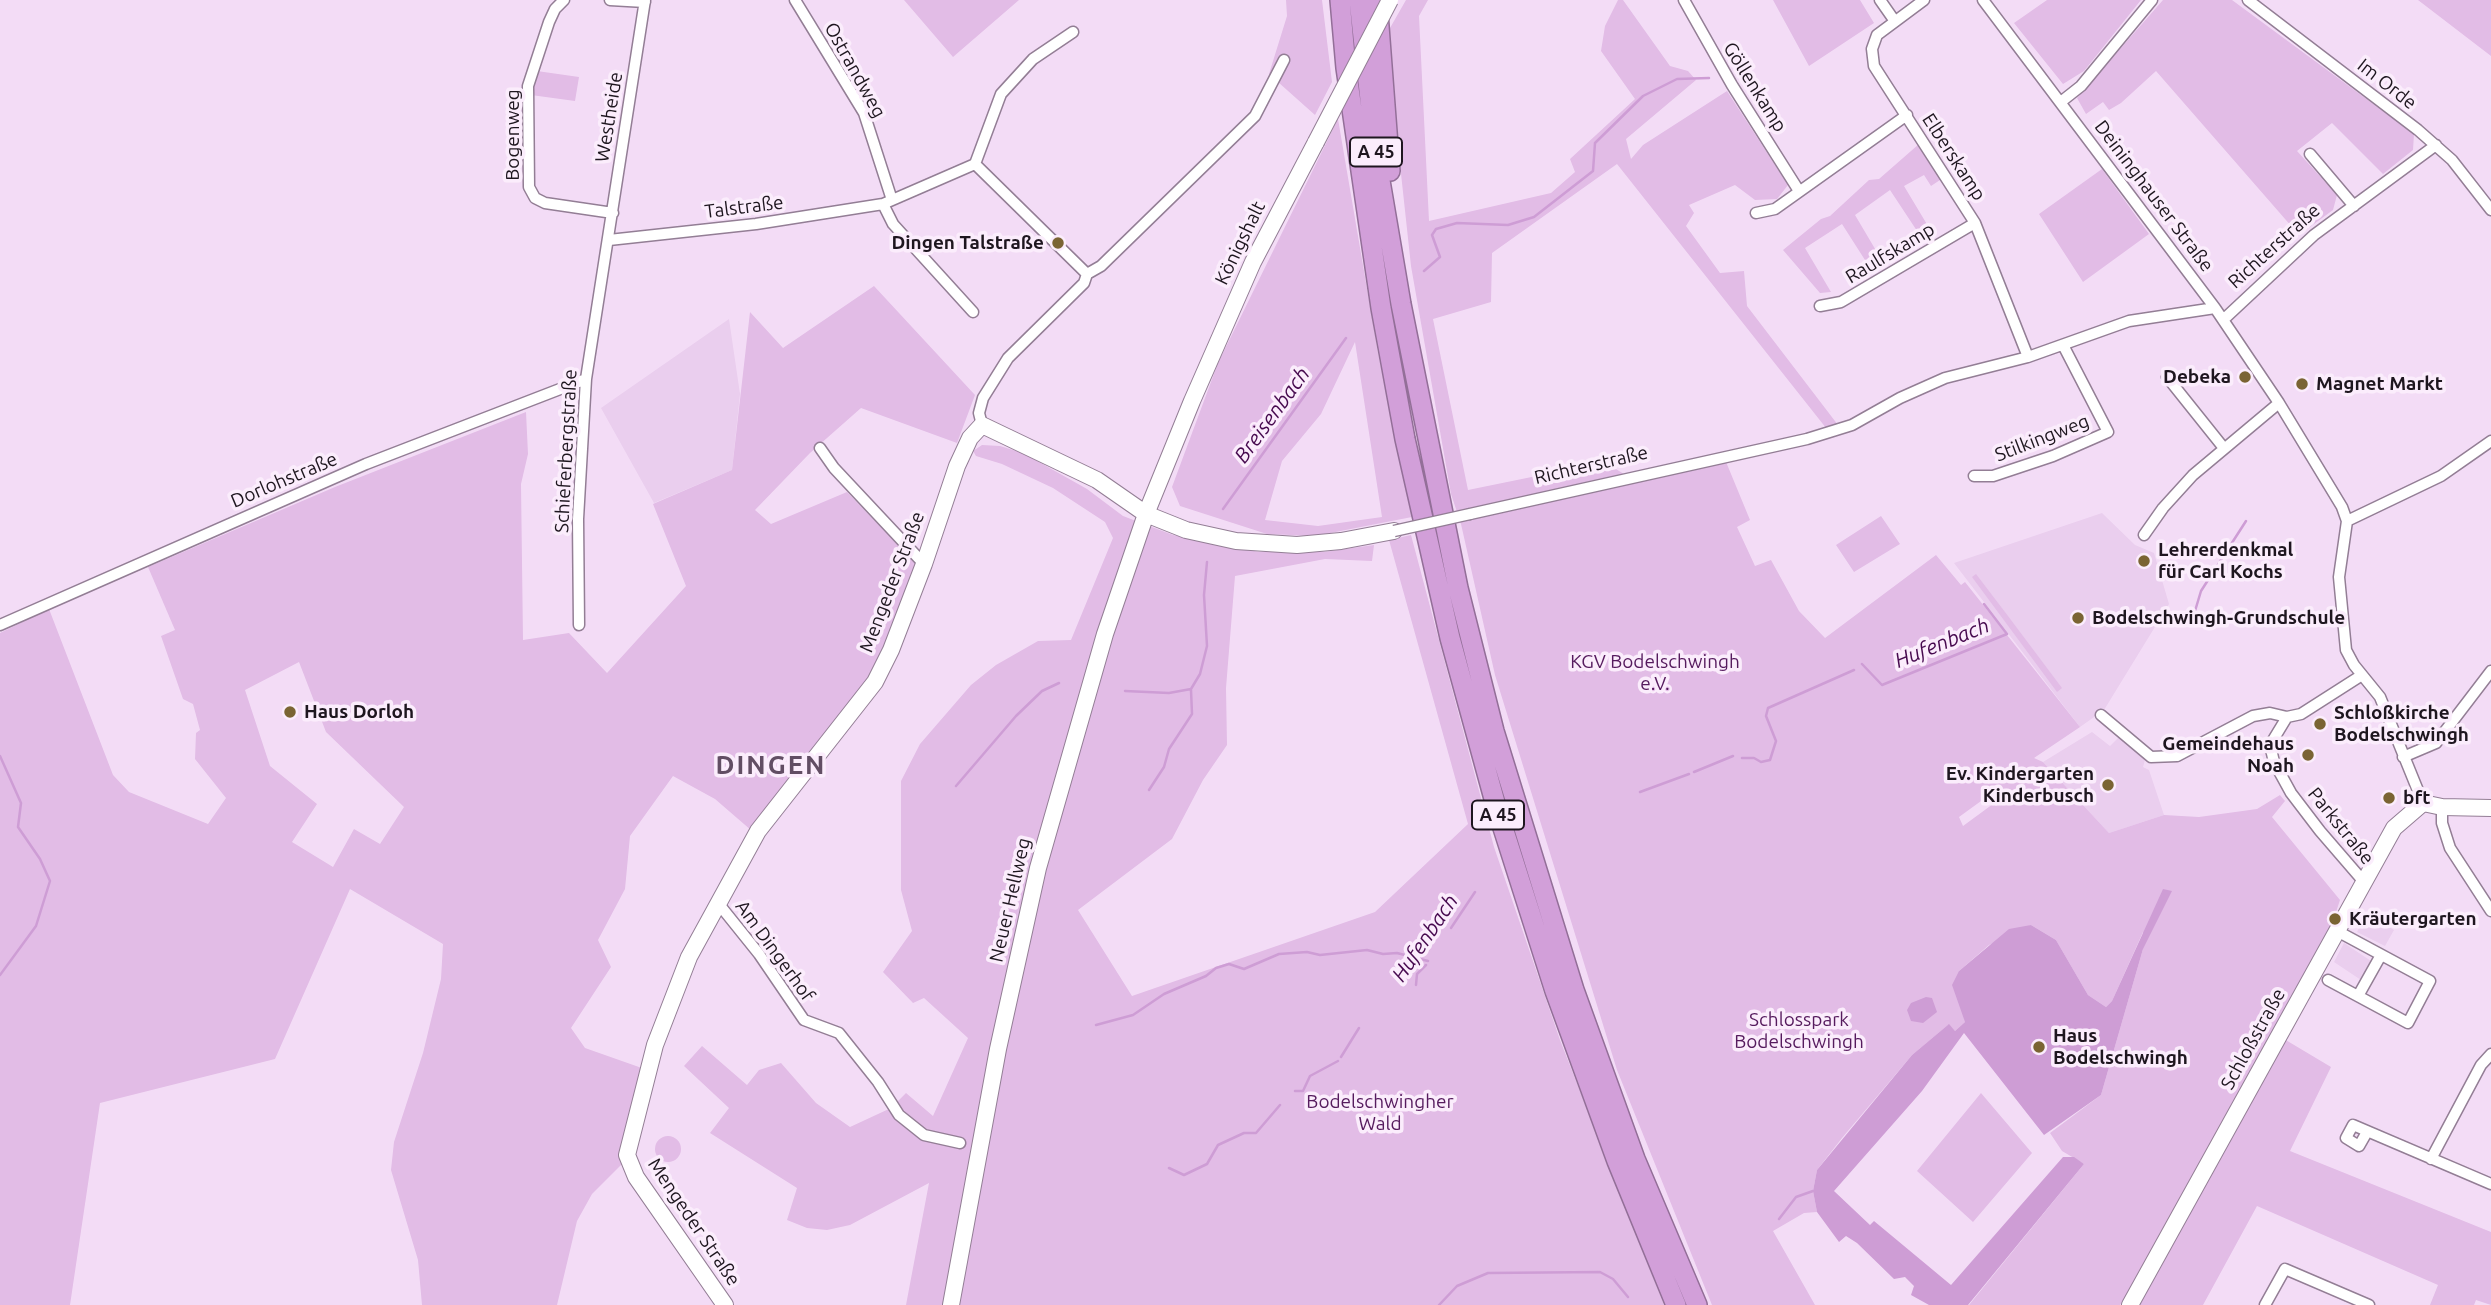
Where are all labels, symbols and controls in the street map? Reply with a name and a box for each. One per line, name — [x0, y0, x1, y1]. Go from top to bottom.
street label: Ostrandweg — [819, 18, 891, 122]
street label: Göllenkamp — [1718, 38, 1792, 136]
street label: Im Orde — [2353, 54, 2421, 114]
street label: Westheide — [591, 70, 627, 164]
street label: Bogenweg — [502, 89, 524, 181]
street label: Elberskamp — [1917, 109, 1991, 205]
street label: Deininghauser Straße — [2090, 116, 2218, 276]
road number: A 45 — [1350, 138, 1402, 167]
street label: Talstraße — [703, 191, 785, 223]
street label: Königshalt — [1210, 197, 1270, 289]
street label: Richterstraße — [2223, 199, 2325, 293]
street label: Raulfskamp — [1841, 218, 1939, 288]
place label: Dingen Talstraße — [891, 232, 1044, 254]
marker: Dingen Talstraße — [1050, 235, 1066, 251]
water label: Breisenbach — [1229, 362, 1315, 468]
place label: Debeka — [2163, 366, 2231, 388]
street label: Schieferbergstraße — [550, 369, 582, 533]
marker: Debeka — [2237, 369, 2253, 385]
place label: Magnet Markt — [2316, 373, 2443, 395]
marker: Magnet Markt — [2294, 376, 2310, 392]
street label: Stilkingweg — [1992, 410, 2092, 466]
street label: Richterstraße — [1532, 441, 1650, 489]
street label: Dorlohstraße — [227, 447, 341, 513]
street label: Mengeder Straße — [855, 508, 929, 656]
place label: Lehrerdenkmal für Carl Kochs — [2158, 539, 2293, 583]
marker: Lehrerdenkmal für Carl Kochs — [2136, 553, 2152, 569]
place label: Bodelschwingh-Grundschule — [2092, 607, 2345, 629]
marker: Bodelschwingh-Grundschule — [2070, 610, 2086, 626]
water label: Hufenbach — [1891, 613, 1993, 673]
park label: KGV Bodelschwingh e.V. — [1570, 651, 1740, 695]
place label: Haus Dorloh — [304, 701, 414, 723]
place label: Schloßkirche Bodelschwingh — [2334, 702, 2469, 746]
marker: Haus Dorloh — [282, 704, 298, 720]
marker: Schloßkirche Bodelschwingh — [2312, 716, 2328, 732]
place label: Gemeindehaus Noah — [2162, 733, 2294, 777]
marker: Gemeindehaus Noah — [2300, 747, 2316, 763]
district label: DINGEN — [716, 749, 826, 781]
place label: Ev. Kindergarten Kinderbusch — [1946, 763, 2094, 807]
marker: Ev. Kindergarten Kinderbusch — [2100, 777, 2116, 793]
street label: Parkstraße — [2303, 783, 2379, 869]
place label: bft — [2403, 787, 2430, 809]
marker: bft — [2381, 790, 2397, 806]
road number: A 45 — [1472, 800, 1524, 830]
street label: Neuer Hellweg — [985, 836, 1035, 964]
water label: Hufenbach — [1387, 890, 1463, 986]
street label: Am Dingerhof — [731, 896, 819, 1006]
place label: Kräutergarten — [2349, 908, 2476, 930]
marker: Kräutergarten — [2327, 911, 2343, 927]
street label: Schloßstraße — [2216, 985, 2290, 1093]
park label: Schlosspark Bodelschwingh — [1734, 1009, 1864, 1053]
place label: Haus Bodelschwingh — [2053, 1025, 2188, 1069]
marker: Haus Bodelschwingh — [2031, 1039, 2047, 1055]
park label: Bodelschwingher Wald — [1306, 1091, 1454, 1135]
street label: Mengeder Straße — [643, 1154, 745, 1290]

